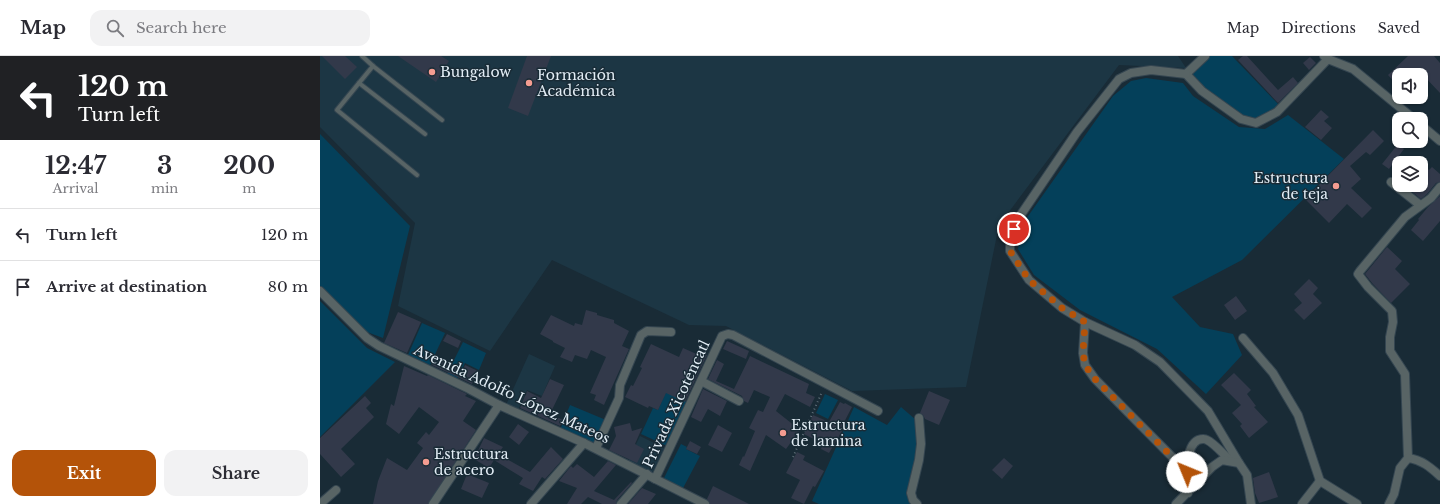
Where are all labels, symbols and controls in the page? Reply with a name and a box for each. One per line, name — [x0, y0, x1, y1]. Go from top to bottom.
search box — [90, 10, 370, 46]
text: Map — [20, 16, 66, 39]
icon: search — [104, 17, 126, 39]
text: Search here — [136, 18, 227, 37]
text: Map — [1227, 19, 1259, 37]
text: Directions — [1281, 19, 1356, 37]
text: Saved — [1378, 19, 1420, 37]
place label: Bungalow — [440, 63, 511, 81]
place label: Formación Académica — [536, 66, 616, 100]
marker: Bungalow — [427, 67, 437, 77]
map controls — [1392, 68, 1428, 192]
button: sound — [1392, 68, 1428, 104]
text: 120 m — [78, 69, 168, 104]
icon: left — [12, 72, 64, 124]
marker: Formación Académica — [524, 78, 534, 88]
text: Turn left — [78, 104, 160, 126]
button: search — [1392, 112, 1428, 148]
text: 12:47 — [45, 151, 106, 180]
text: 3 — [157, 151, 172, 180]
text: 200 — [223, 151, 275, 180]
button: layers — [1392, 156, 1428, 192]
place label: Estructura de teja — [1254, 169, 1328, 203]
text: Arrival — [52, 180, 99, 197]
text: min — [151, 180, 178, 197]
text: m — [242, 180, 256, 197]
marker: Estructura de teja — [1331, 181, 1341, 191]
pin — [997, 212, 1031, 246]
icon: arrive — [1003, 218, 1025, 240]
icon: left — [12, 224, 34, 246]
text: Turn left — [46, 225, 117, 244]
text: 120 m — [261, 225, 308, 244]
icon: arrive — [12, 276, 34, 298]
text: Arrive at destination — [46, 277, 207, 296]
text: 80 m — [268, 277, 308, 296]
street label: Privada Xicoténcatl — [638, 337, 714, 471]
street label: Avenida Adolfo López Mateos — [410, 340, 613, 447]
place label: Estructura de lamina — [791, 416, 866, 450]
marker: Estructura de lamina — [778, 428, 788, 438]
place label: Estructura de acero — [434, 445, 509, 479]
button: Exit — [12, 450, 156, 496]
button: Share — [164, 450, 308, 496]
position arrow — [1166, 451, 1208, 493]
marker: Estructura de acero — [421, 457, 431, 467]

